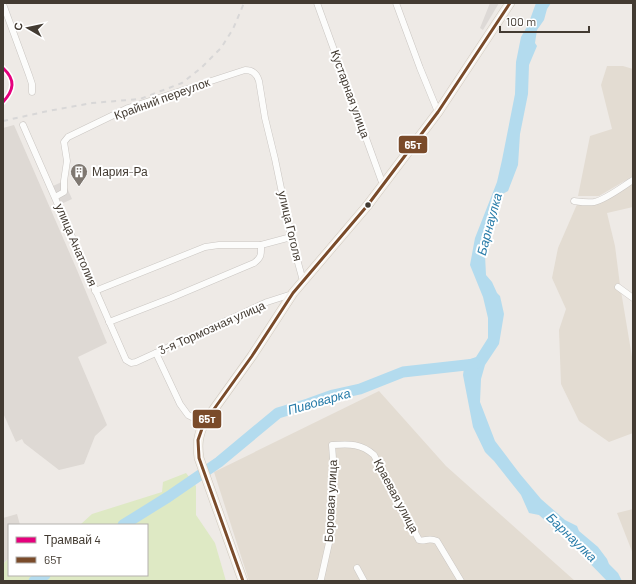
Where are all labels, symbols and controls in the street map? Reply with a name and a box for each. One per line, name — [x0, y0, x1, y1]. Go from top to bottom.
north arrow — [8, 8, 48, 48]
scale bar — [500, 8, 589, 34]
text: 100 m — [506, 14, 536, 28]
text: С — [11, 21, 25, 31]
street label: Кустарная улица — [328, 48, 373, 140]
street label: Крайний переулок — [112, 74, 212, 123]
line badge: 65т — [398, 135, 428, 154]
text: 65т — [404, 138, 422, 151]
building icon: Мария-Ра — [69, 162, 89, 187]
place label: Мария-Ра — [92, 164, 148, 179]
street label: улица Гоголя — [275, 189, 306, 263]
water label: Барнаулка — [473, 191, 505, 257]
unlabelled marker — [363, 200, 373, 210]
street label: улица Анатолия — [52, 201, 101, 288]
street label: 3-я Тормозная улица — [156, 297, 268, 358]
water label: Пивоварка — [286, 384, 352, 418]
line badge: 65т — [192, 409, 222, 429]
text: 65т — [198, 412, 216, 425]
street label: Краевая улица — [371, 456, 422, 536]
street label: Боровая улица — [321, 459, 340, 543]
water label: Барнаулка — [543, 509, 601, 565]
legend — [8, 524, 148, 576]
text: Трамвай 4 — [44, 532, 101, 547]
text: 65т — [44, 552, 62, 566]

